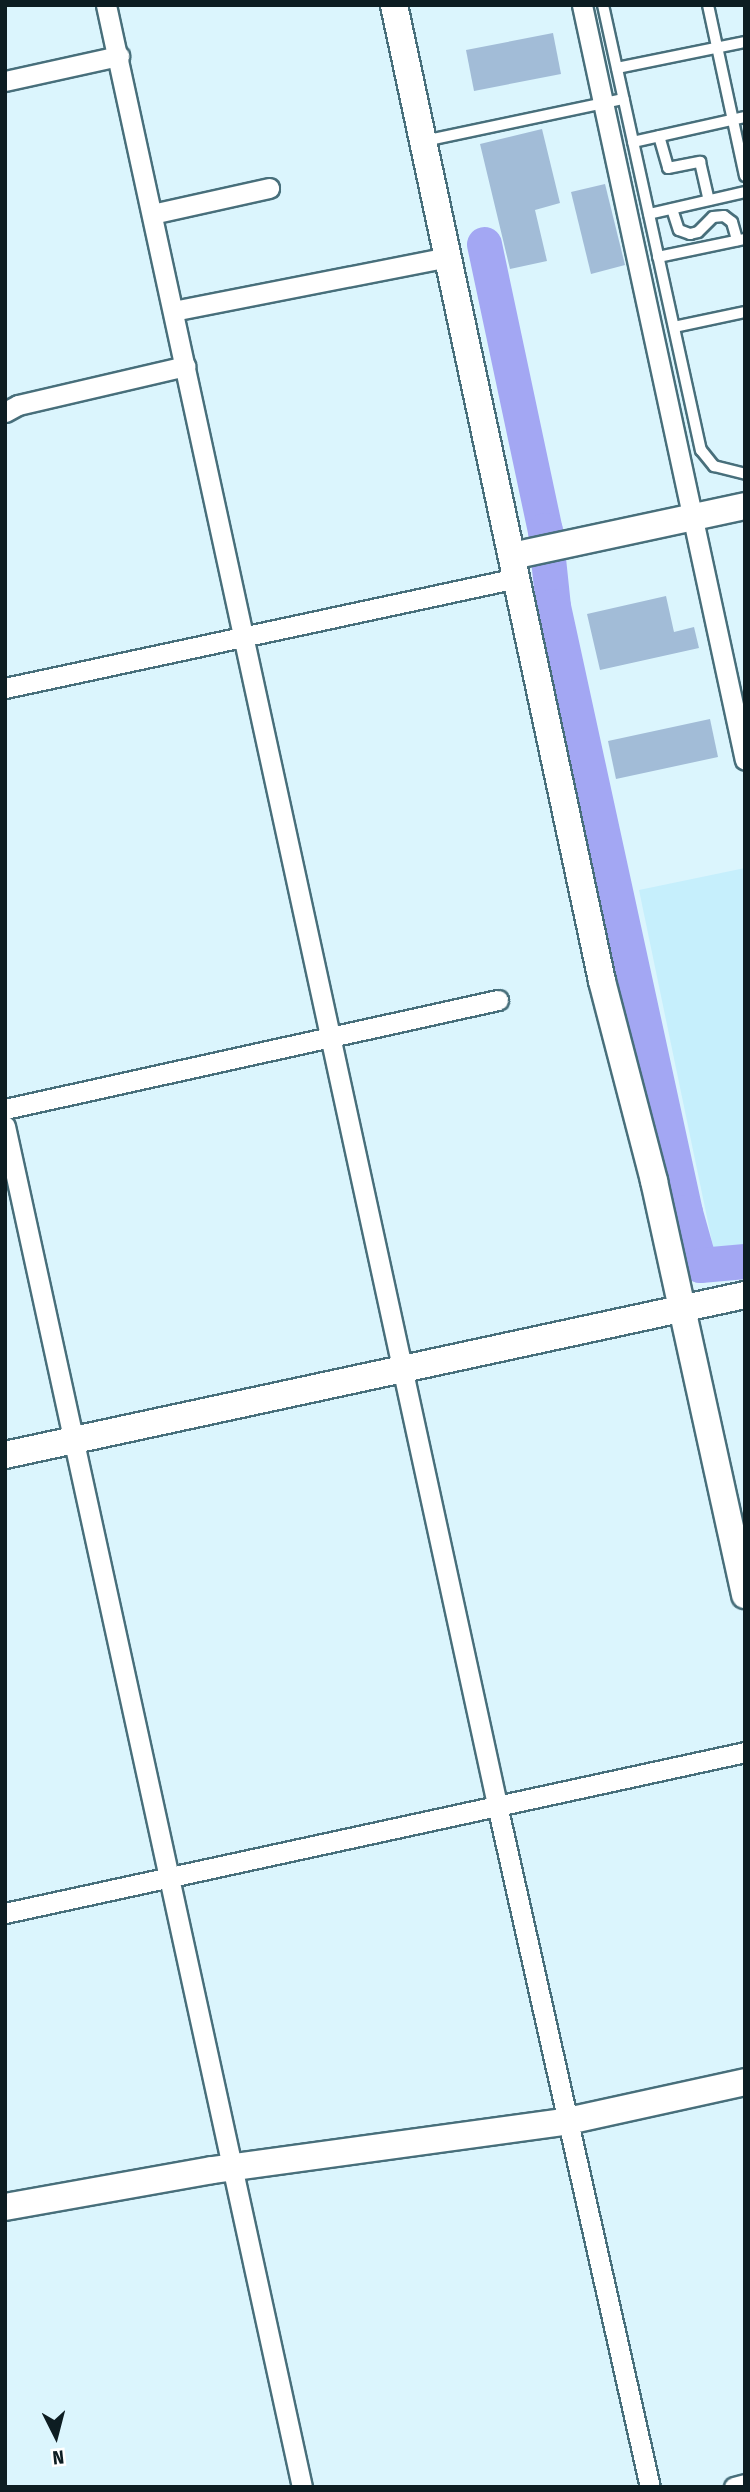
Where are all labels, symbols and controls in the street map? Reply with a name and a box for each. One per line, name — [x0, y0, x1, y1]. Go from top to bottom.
north arrow — [21, 2401, 91, 2471]
text: N — [51, 2445, 65, 2469]

